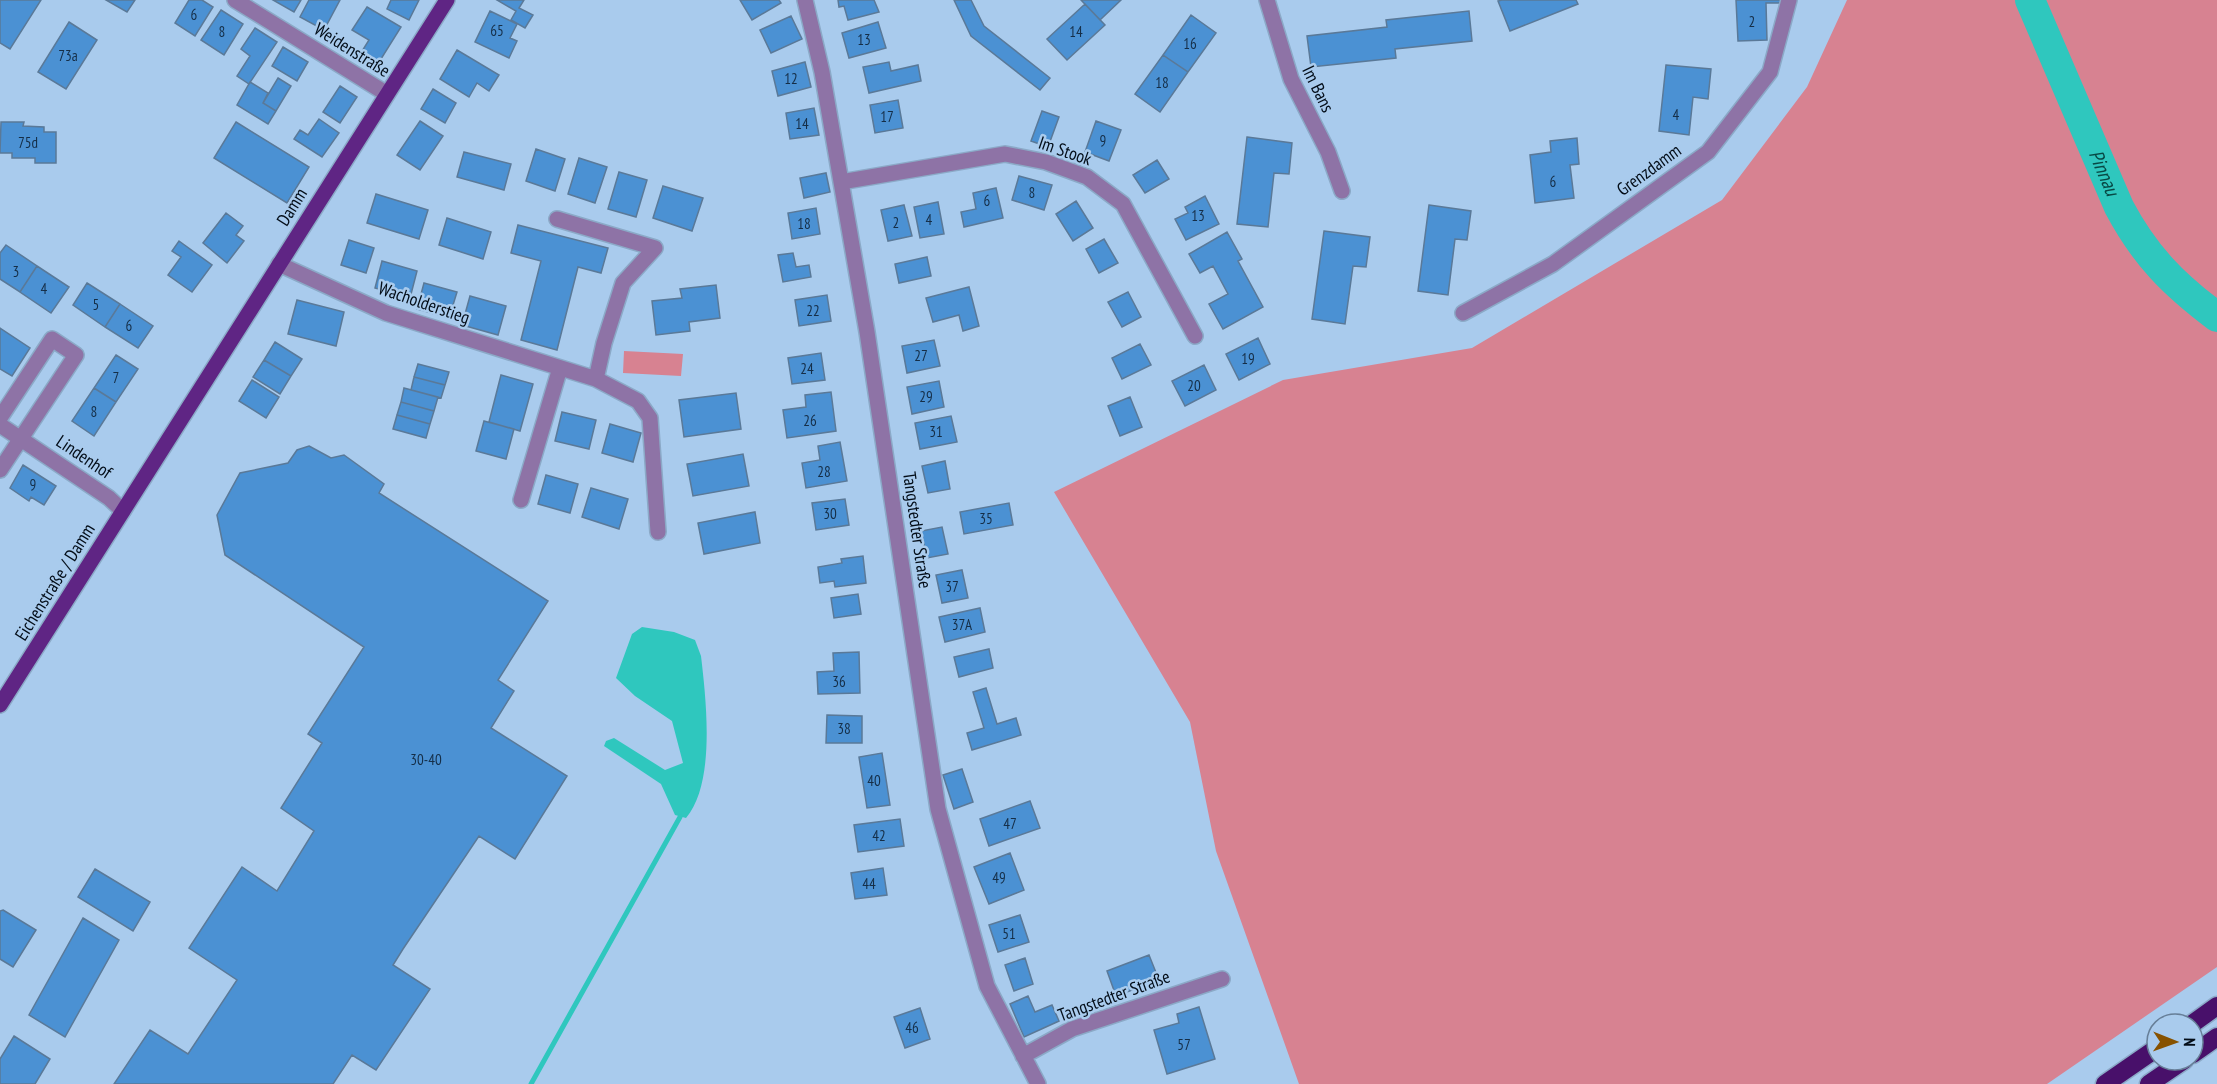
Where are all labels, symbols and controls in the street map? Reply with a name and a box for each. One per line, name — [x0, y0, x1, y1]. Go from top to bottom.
house number: 6 — [191, 5, 198, 24]
house number: 2 — [1749, 12, 1755, 31]
street label: Weidenstraße — [310, 17, 395, 82]
house number: 65 — [490, 21, 504, 40]
house number: 8 — [219, 22, 225, 41]
house number: 14 — [1069, 22, 1083, 41]
house number: 13 — [857, 30, 871, 49]
house number: 16 — [1183, 34, 1197, 53]
house number: 73a — [58, 46, 78, 65]
street label: Im Bans — [1297, 62, 1340, 116]
house number: 12 — [784, 69, 798, 88]
house number: 18 — [1155, 73, 1169, 92]
house number: 4 — [1673, 105, 1680, 124]
house number: 17 — [880, 107, 894, 126]
house number: 14 — [795, 114, 809, 133]
street label: Im Stook — [1036, 131, 1095, 170]
house number: 9 — [1100, 131, 1106, 150]
house number: 75d — [18, 133, 38, 152]
street label: Grenzdamm — [1612, 139, 1685, 201]
water label: Pinnau — [2083, 146, 2126, 201]
house number: 6 — [1550, 172, 1557, 191]
house number: 8 — [1029, 183, 1035, 202]
street label: Damm — [271, 184, 312, 230]
house number: 6 — [984, 191, 991, 210]
house number: 13 — [1191, 206, 1205, 225]
house number: 4 — [926, 210, 933, 229]
house number: 2 — [893, 213, 899, 232]
house number: 18 — [797, 214, 811, 233]
house number: 3 — [13, 262, 19, 281]
street label: Wacholderstieg — [375, 276, 473, 329]
house number: 4 — [41, 279, 48, 298]
house number: 5 — [93, 295, 99, 314]
house number: 22 — [806, 301, 820, 320]
house number: 6 — [126, 316, 133, 335]
house number: 27 — [914, 346, 928, 365]
house number: 19 — [1241, 349, 1255, 368]
house number: 24 — [800, 359, 814, 378]
house number: 7 — [113, 368, 119, 387]
house number: 20 — [1187, 376, 1201, 395]
house number: 29 — [919, 387, 933, 406]
house number: 8 — [91, 402, 97, 421]
house number: 26 — [803, 411, 817, 430]
house number: 31 — [929, 422, 943, 441]
street label: Lindenhof — [52, 430, 118, 484]
house number: 28 — [817, 462, 831, 481]
street label: Tangstedter Straße — [898, 470, 937, 590]
house number: 9 — [30, 475, 36, 494]
house number: 30 — [823, 504, 837, 523]
house number: 35 — [979, 509, 993, 528]
street label: Eichenstraße / Damm — [9, 519, 100, 645]
house number: 37 — [945, 577, 959, 596]
house number: 37A — [952, 615, 973, 634]
house number: 36 — [832, 672, 846, 691]
house number: 38 — [837, 719, 851, 738]
house number: 30-40 — [410, 750, 442, 769]
house number: 40 — [867, 771, 881, 790]
house number: 47 — [1003, 814, 1017, 833]
house number: 42 — [872, 826, 886, 845]
house number: 49 — [992, 868, 1006, 887]
house number: 44 — [862, 874, 876, 893]
house number: 51 — [1002, 924, 1016, 943]
street label: Tangstedter Straße — [1055, 965, 1173, 1026]
north arrow — [2145, 1012, 2205, 1072]
house number: 46 — [905, 1018, 919, 1037]
house number: 57 — [1177, 1035, 1191, 1054]
text: N — [2180, 1038, 2200, 1047]

